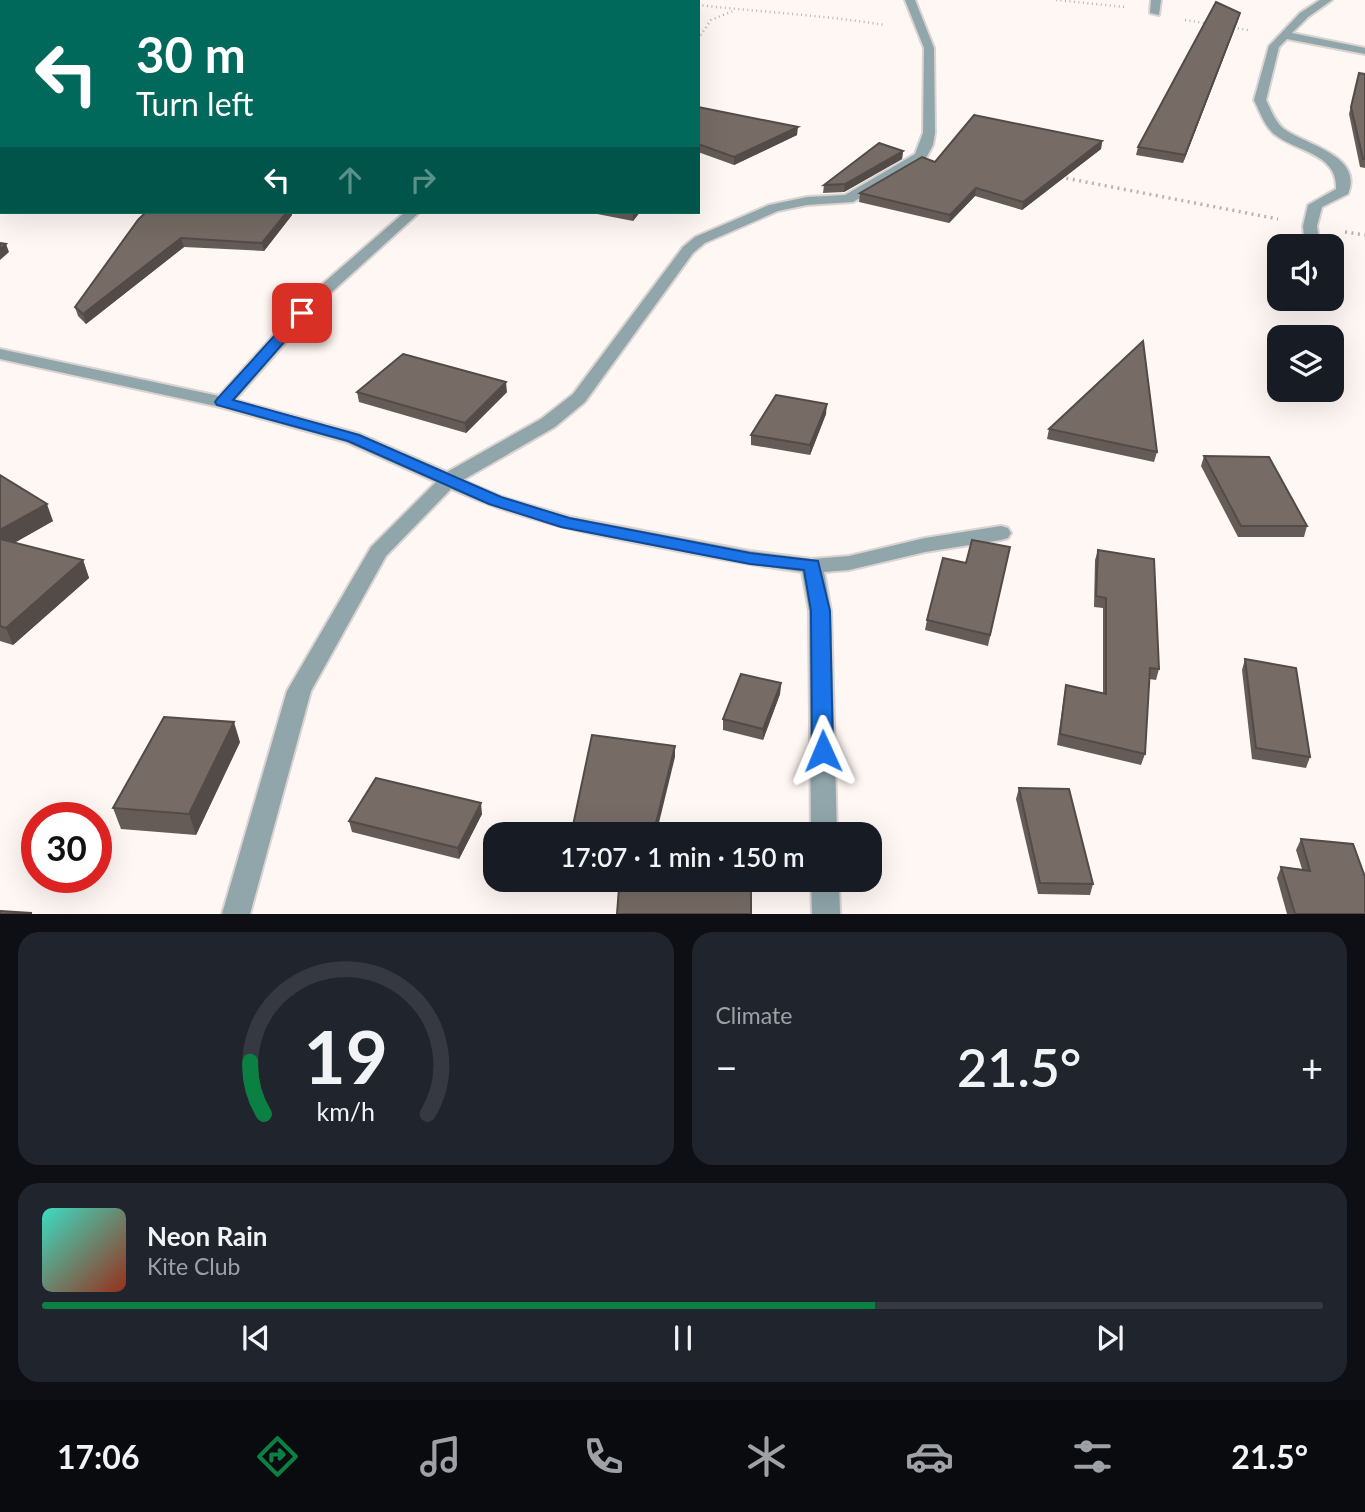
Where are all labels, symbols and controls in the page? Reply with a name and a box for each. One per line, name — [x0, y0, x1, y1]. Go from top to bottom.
text: 30 m — [136, 25, 246, 83]
icon: left — [21, 28, 112, 119]
text: Turn left — [136, 84, 253, 123]
icon: left — [258, 161, 296, 199]
icon: ahead — [331, 161, 369, 199]
icon: right — [404, 161, 442, 199]
map controls — [1267, 234, 1344, 402]
button: sound — [1267, 234, 1344, 311]
pin — [272, 283, 332, 343]
icon: arrive — [283, 294, 321, 332]
button: layers — [1267, 325, 1344, 402]
position arrow — [786, 714, 860, 788]
speed limit sign: 30 — [21, 802, 112, 893]
text: 17:07 · 1 min · 150 m — [560, 841, 805, 873]
text: Climate — [716, 1001, 792, 1029]
text: 19 — [304, 1013, 388, 1101]
text: 21.5° — [957, 1036, 1081, 1098]
text: − — [716, 1044, 738, 1090]
text: + — [1301, 1044, 1323, 1090]
text: km/h — [316, 1096, 375, 1126]
text: Neon Rain — [147, 1220, 267, 1252]
text: Kite Club — [147, 1252, 240, 1280]
icon: previous — [237, 1319, 275, 1357]
icon: pause — [664, 1319, 702, 1357]
icon: next — [1091, 1319, 1129, 1357]
icon: directions — [253, 1432, 302, 1481]
icon: music — [416, 1432, 465, 1481]
icon: phone — [579, 1432, 628, 1481]
icon: climate — [742, 1432, 791, 1481]
icon: car — [905, 1432, 954, 1481]
icon: filters — [1068, 1432, 1117, 1481]
text: 17:06 — [57, 1437, 139, 1476]
text: 21.5° — [1231, 1437, 1308, 1476]

